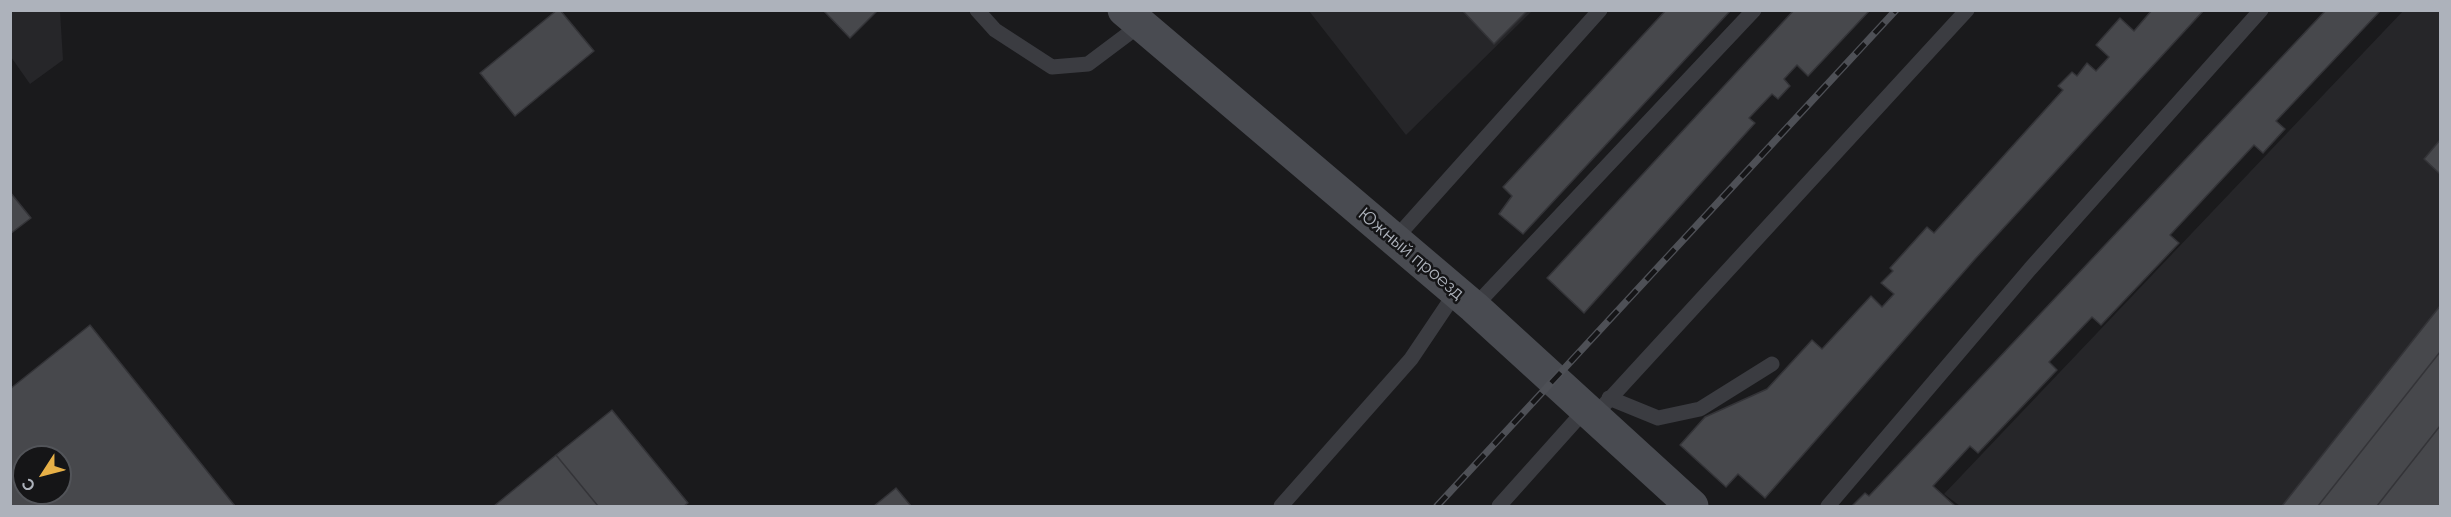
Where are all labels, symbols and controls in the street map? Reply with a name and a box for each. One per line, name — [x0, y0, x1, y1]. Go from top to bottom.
street label: Южный проезд — [1354, 204, 1468, 304]
north arrow — [12, 445, 72, 505]
text: С — [18, 475, 40, 495]

